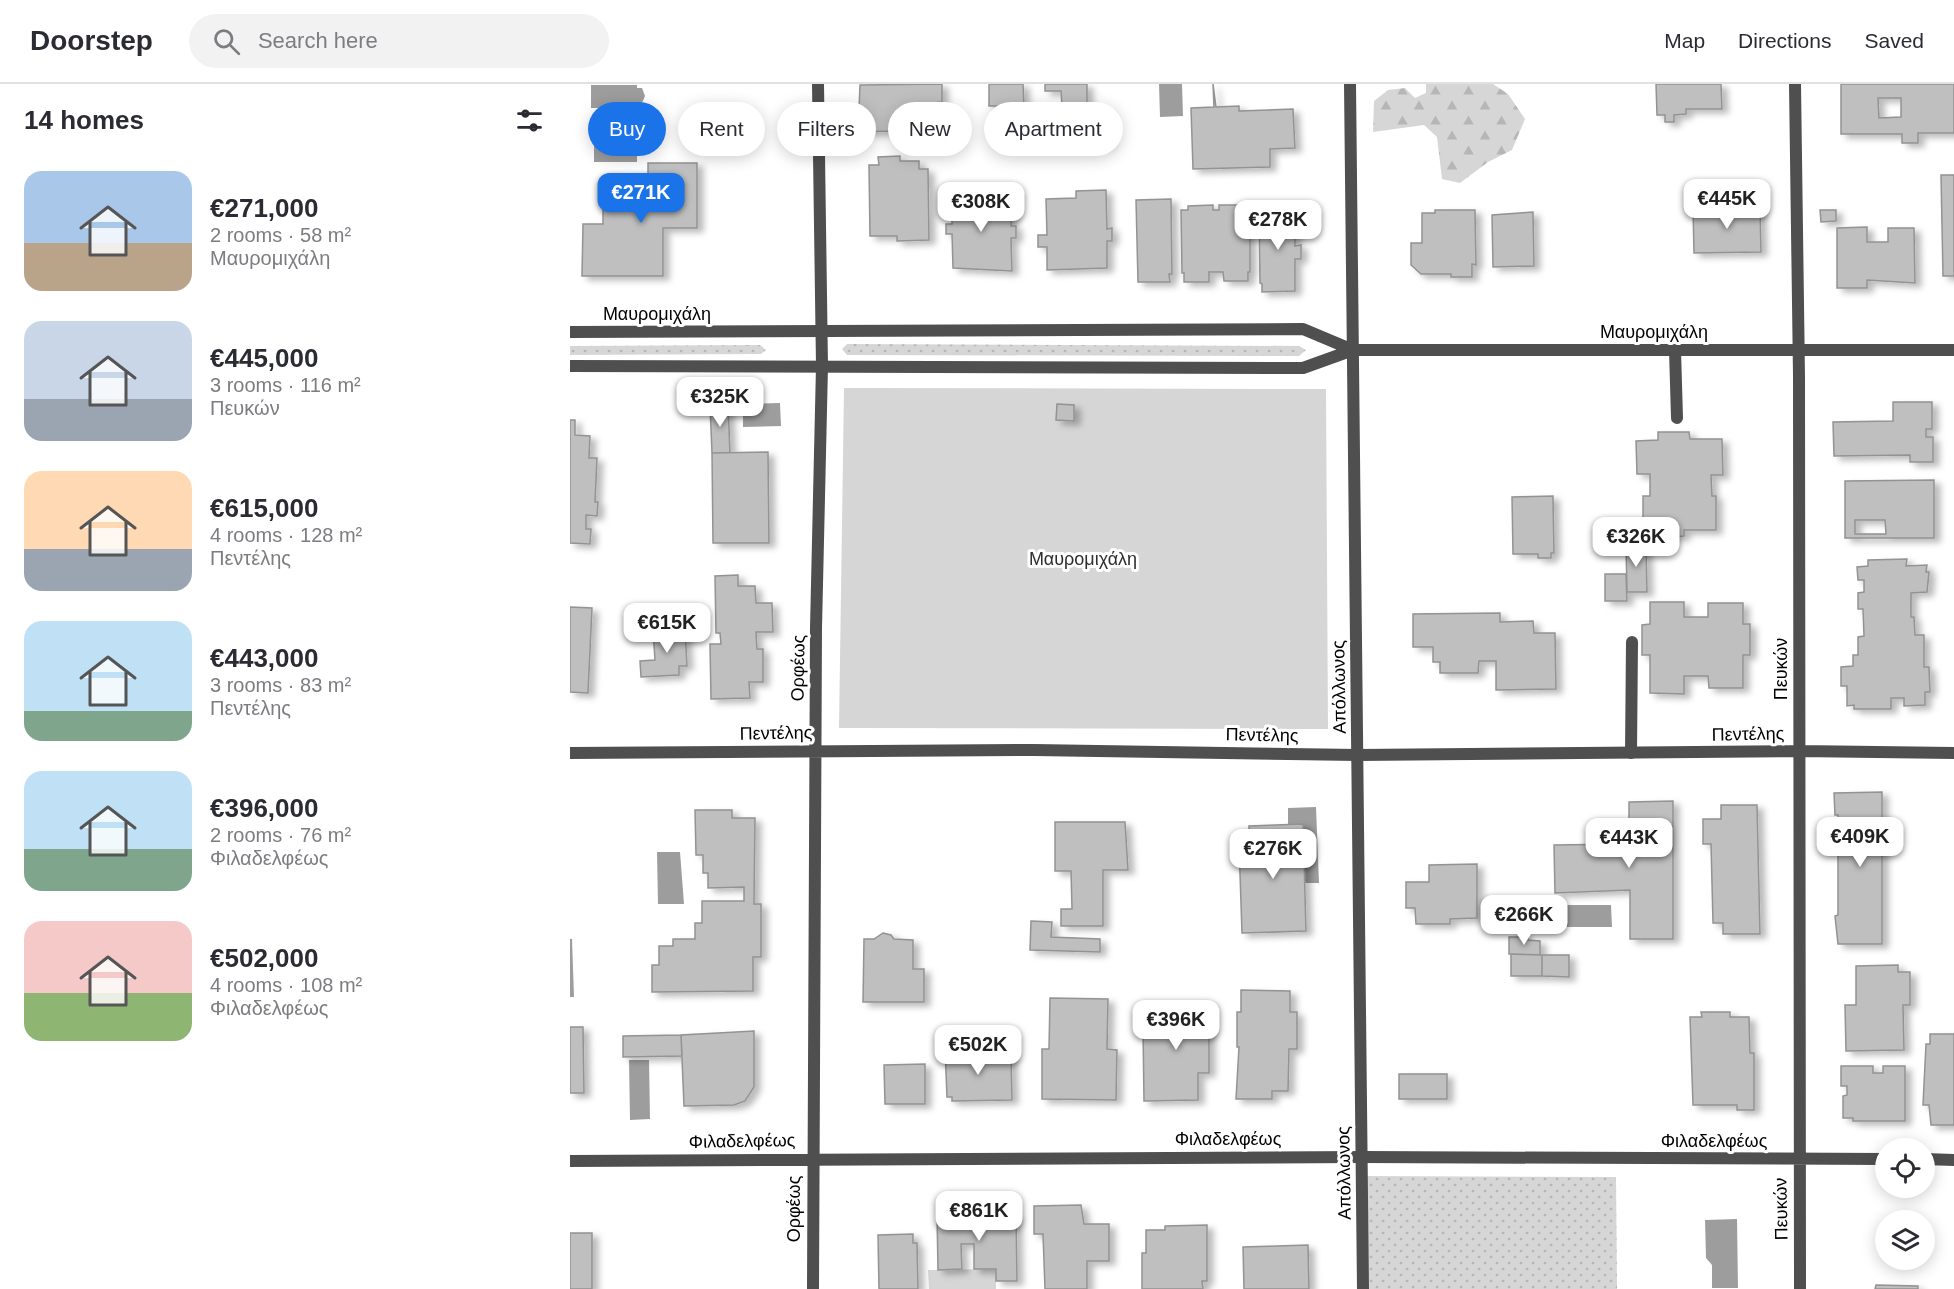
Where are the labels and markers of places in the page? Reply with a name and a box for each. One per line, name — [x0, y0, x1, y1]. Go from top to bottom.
pin: €271K — [599, 173, 683, 224]
pin: €445K — [1685, 179, 1769, 230]
pin: €308K — [939, 182, 1023, 233]
pin: €278K — [1236, 200, 1320, 251]
pin: €325K — [678, 377, 762, 428]
pin: €326K — [1594, 517, 1678, 568]
pin: €615K — [625, 603, 709, 654]
pin: €409K — [1818, 817, 1902, 868]
pin: €443K — [1587, 818, 1671, 869]
pin: €276K — [1231, 829, 1315, 880]
pin: €266K — [1482, 895, 1566, 946]
pin: €396K — [1134, 1000, 1218, 1051]
pin: €502K — [936, 1025, 1020, 1076]
pin: €861K — [937, 1191, 1021, 1242]

